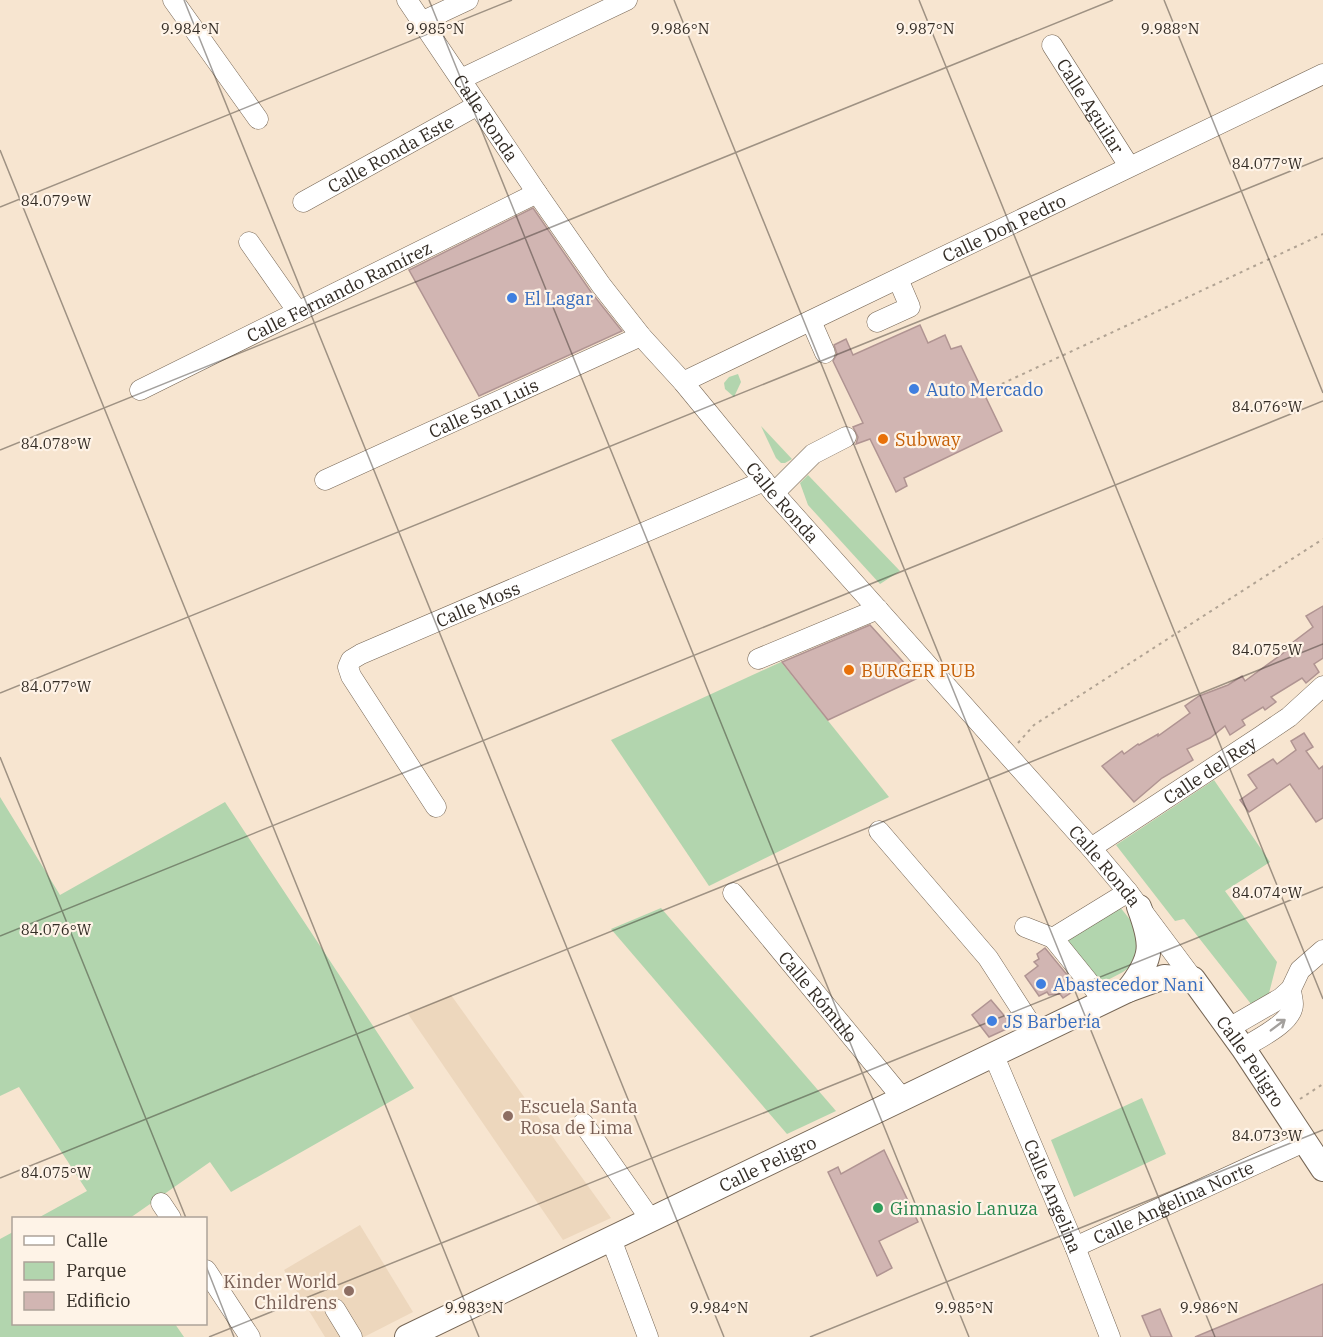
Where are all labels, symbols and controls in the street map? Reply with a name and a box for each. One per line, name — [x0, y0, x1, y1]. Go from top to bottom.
text: 9.984°N — [161, 19, 219, 38]
text: 9.985°N — [406, 19, 464, 38]
text: 9.986°N — [651, 19, 709, 38]
text: 9.987°N — [896, 19, 954, 38]
text: 9.988°N — [1141, 19, 1199, 38]
street label: Calle Aguilar — [1052, 54, 1129, 158]
street label: Calle Ronda — [449, 70, 524, 166]
street label: Calle Ronda Este — [323, 109, 458, 198]
text: 84.077°W — [1232, 154, 1303, 173]
street label: Calle Don Pedro — [938, 188, 1069, 267]
text: 84.079°W — [21, 191, 92, 210]
street label: Calle Fernando Ramírez — [242, 236, 435, 347]
place label: El Lagar — [524, 287, 593, 310]
marker: El Lagar — [505, 291, 519, 305]
street label: Calle San Luis — [425, 373, 542, 443]
place label: Auto Mercado — [926, 378, 1043, 401]
marker: Auto Mercado — [907, 382, 921, 396]
text: 84.076°W — [1232, 397, 1303, 416]
place label: Subway — [895, 428, 961, 451]
marker: Subway — [876, 432, 890, 446]
text: 84.078°W — [21, 434, 92, 453]
street label: Calle Ronda — [741, 457, 824, 548]
street label: Calle Moss — [432, 576, 523, 632]
text: 84.075°W — [1232, 640, 1303, 659]
place label: BURGER PUB — [861, 659, 976, 682]
marker: BURGER PUB — [842, 663, 856, 677]
text: 84.077°W — [21, 677, 92, 696]
street label: Calle del Rey — [1158, 731, 1261, 809]
street label: Calle Ronda — [1064, 820, 1146, 911]
text: 84.074°W — [1232, 883, 1303, 902]
text: 84.076°W — [21, 920, 92, 939]
street label: Calle Rómulo — [774, 946, 863, 1047]
place label: Abastecedor Nani — [1053, 973, 1204, 996]
marker: Abastecedor Nani — [1034, 977, 1048, 991]
place label: JS Barbería — [1004, 1010, 1101, 1033]
street label: Calle Peligro — [1212, 1011, 1290, 1111]
marker: JS Barbería — [985, 1014, 999, 1028]
one-way arrow — [1270, 1019, 1286, 1032]
place label: Escuela Santa Rosa de Lima — [520, 1095, 638, 1139]
marker: Escuela Santa Rosa de Lima — [501, 1109, 515, 1123]
text: 84.073°W — [1232, 1126, 1303, 1145]
street label: Calle Peligro — [715, 1130, 820, 1197]
street label: Calle Angelina — [1019, 1135, 1088, 1256]
street label: Calle Angelina Norte — [1089, 1155, 1257, 1249]
text: 84.075°W — [21, 1163, 92, 1182]
place label: Gimnasio Lanuza — [890, 1197, 1038, 1220]
marker: Gimnasio Lanuza — [871, 1201, 885, 1215]
legend — [12, 1217, 207, 1325]
text: Calle — [66, 1229, 108, 1252]
text: Parque — [66, 1259, 126, 1282]
place label: Kinder World Childrens — [223, 1270, 337, 1314]
marker: Kinder World Childrens — [342, 1284, 356, 1298]
text: Edificio — [66, 1289, 130, 1312]
text: 9.983°N — [445, 1298, 503, 1317]
text: 9.984°N — [690, 1298, 748, 1317]
text: 9.985°N — [935, 1298, 993, 1317]
text: 9.986°N — [1180, 1298, 1238, 1317]

